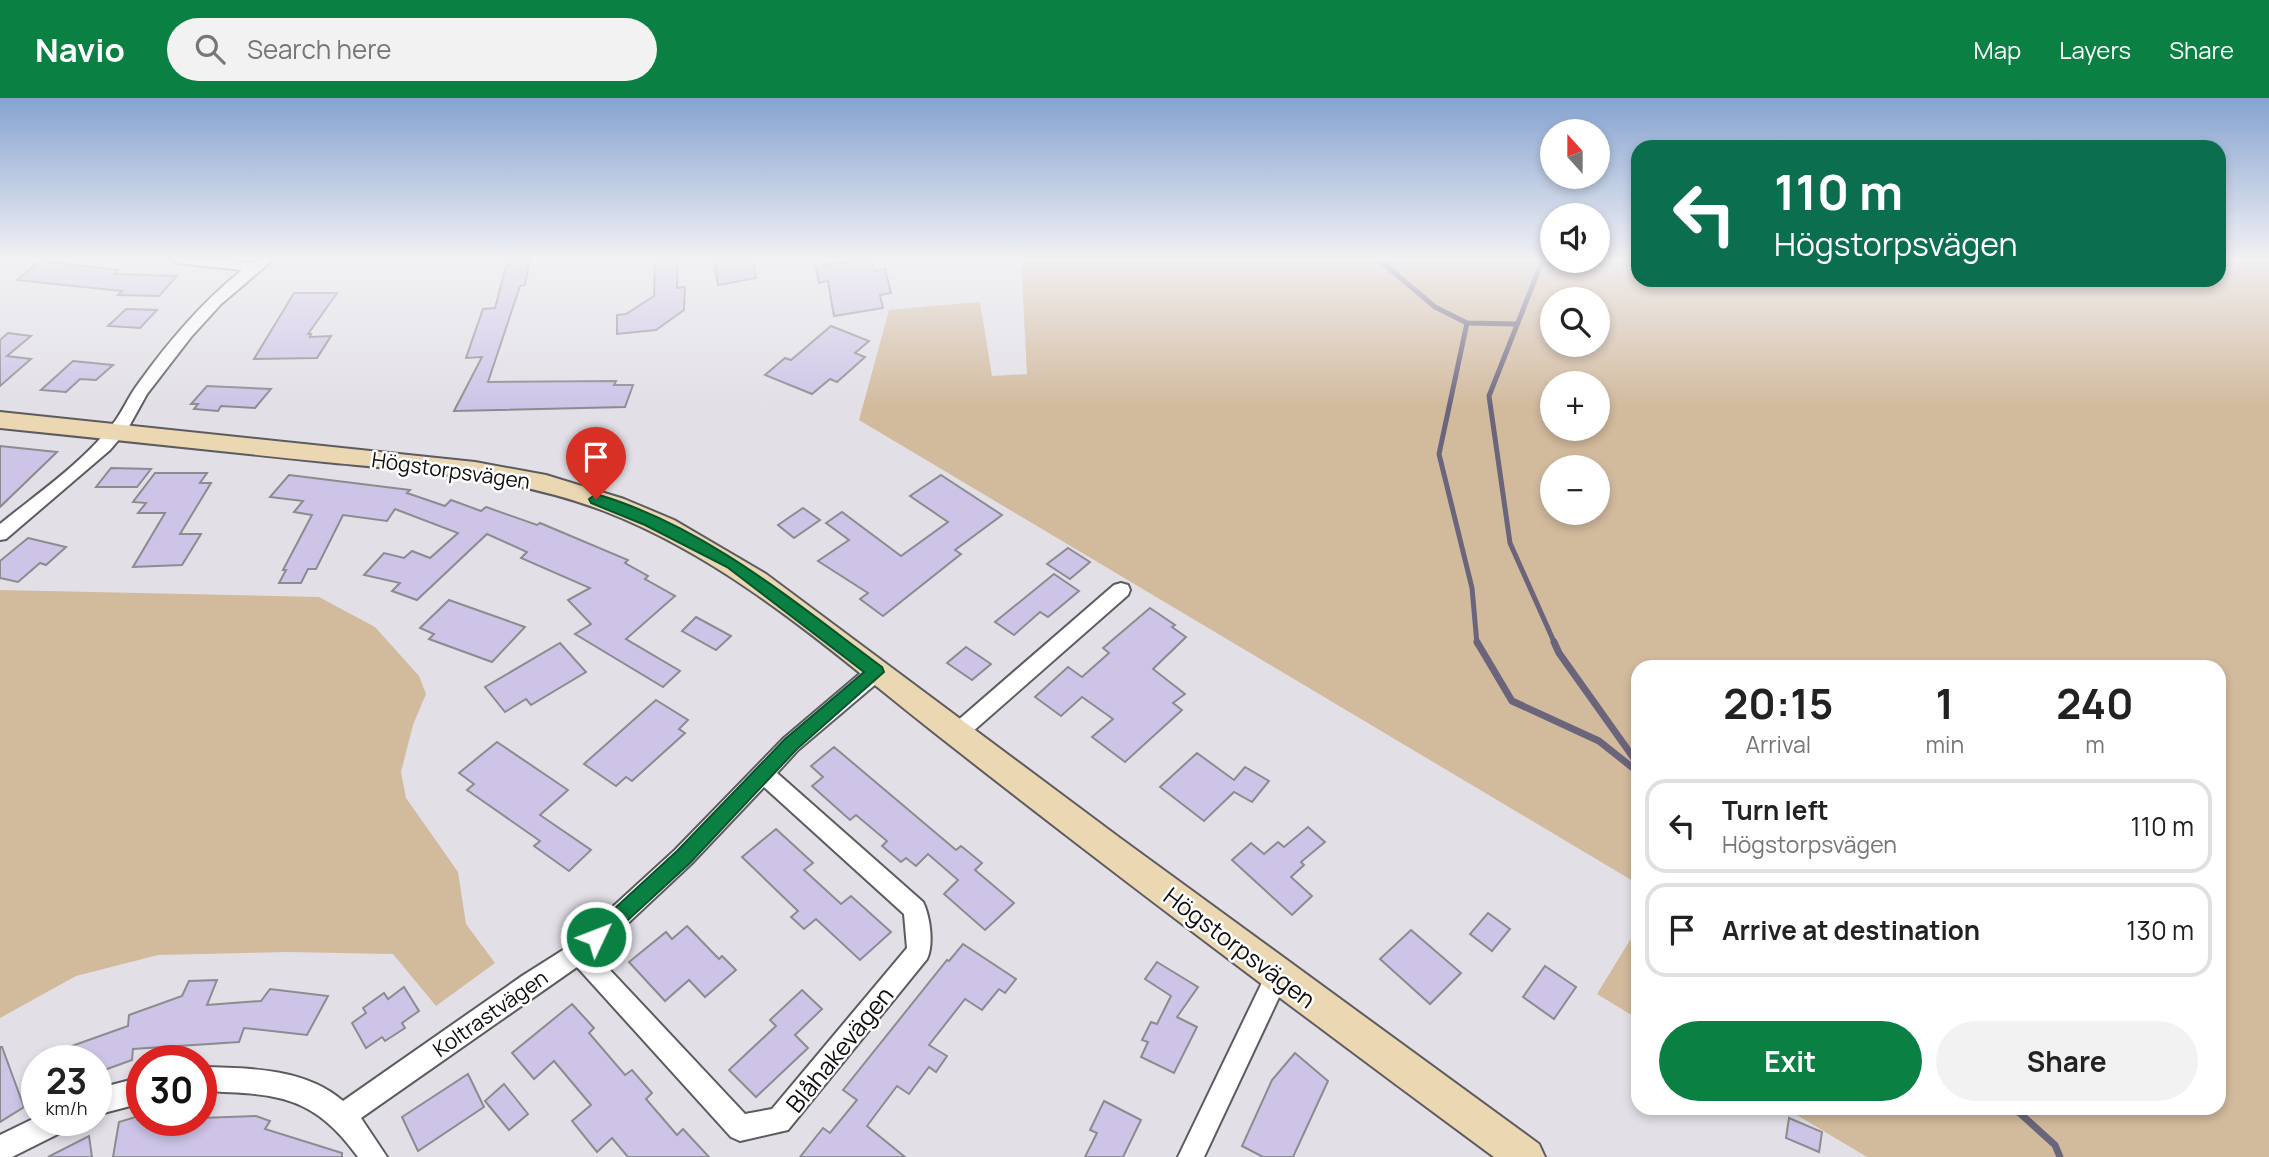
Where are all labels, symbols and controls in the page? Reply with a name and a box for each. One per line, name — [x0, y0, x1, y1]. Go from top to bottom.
search box — [167, 18, 657, 81]
text: Navio — [35, 27, 125, 72]
icon: search — [191, 30, 229, 68]
text: Search here — [247, 31, 391, 67]
text: Map — [1974, 33, 2021, 66]
text: Layers — [2059, 33, 2131, 66]
text: Share — [2169, 33, 2234, 66]
north arrow — [1540, 119, 1610, 189]
map controls — [1540, 119, 1610, 525]
text: 110 m — [1774, 158, 1903, 225]
icon: left — [1659, 168, 1750, 259]
button: sound — [1540, 203, 1610, 273]
text: Högstorpsvägen — [1774, 222, 2017, 266]
button: search — [1540, 287, 1610, 357]
button: + — [1540, 371, 1610, 441]
pin — [566, 427, 626, 499]
icon: arrive — [577, 438, 615, 476]
street label: Högstorpsvägen — [370, 445, 532, 495]
button: − — [1540, 455, 1610, 525]
text: 20:15 — [1723, 674, 1833, 732]
text: 1 — [1936, 674, 1954, 732]
text: 240 — [2056, 674, 2134, 732]
text: Arrival — [1745, 728, 1811, 760]
text: min — [1926, 728, 1964, 760]
text: m — [2085, 728, 2105, 760]
text: Turn left — [1722, 792, 1829, 828]
icon: left — [1663, 807, 1701, 845]
text: 110 m — [2131, 808, 2194, 844]
text: Högstorpsvägen — [1722, 828, 1897, 860]
street label: Högstorpsvägen — [1157, 879, 1323, 1015]
position arrow — [559, 900, 633, 974]
icon: arrive — [1663, 911, 1701, 949]
text: Arrive at destination — [1722, 912, 1980, 948]
text: 130 m — [2126, 912, 2194, 948]
street label: Koltrastvägen — [427, 963, 553, 1063]
street label: Blåhakevägen — [778, 979, 900, 1119]
button: Exit — [1659, 1021, 1922, 1101]
button: Share — [1936, 1021, 2198, 1101]
speed limit sign: 30 — [126, 1045, 217, 1136]
text: 23 — [46, 1057, 87, 1105]
text: km/h — [46, 1096, 87, 1120]

